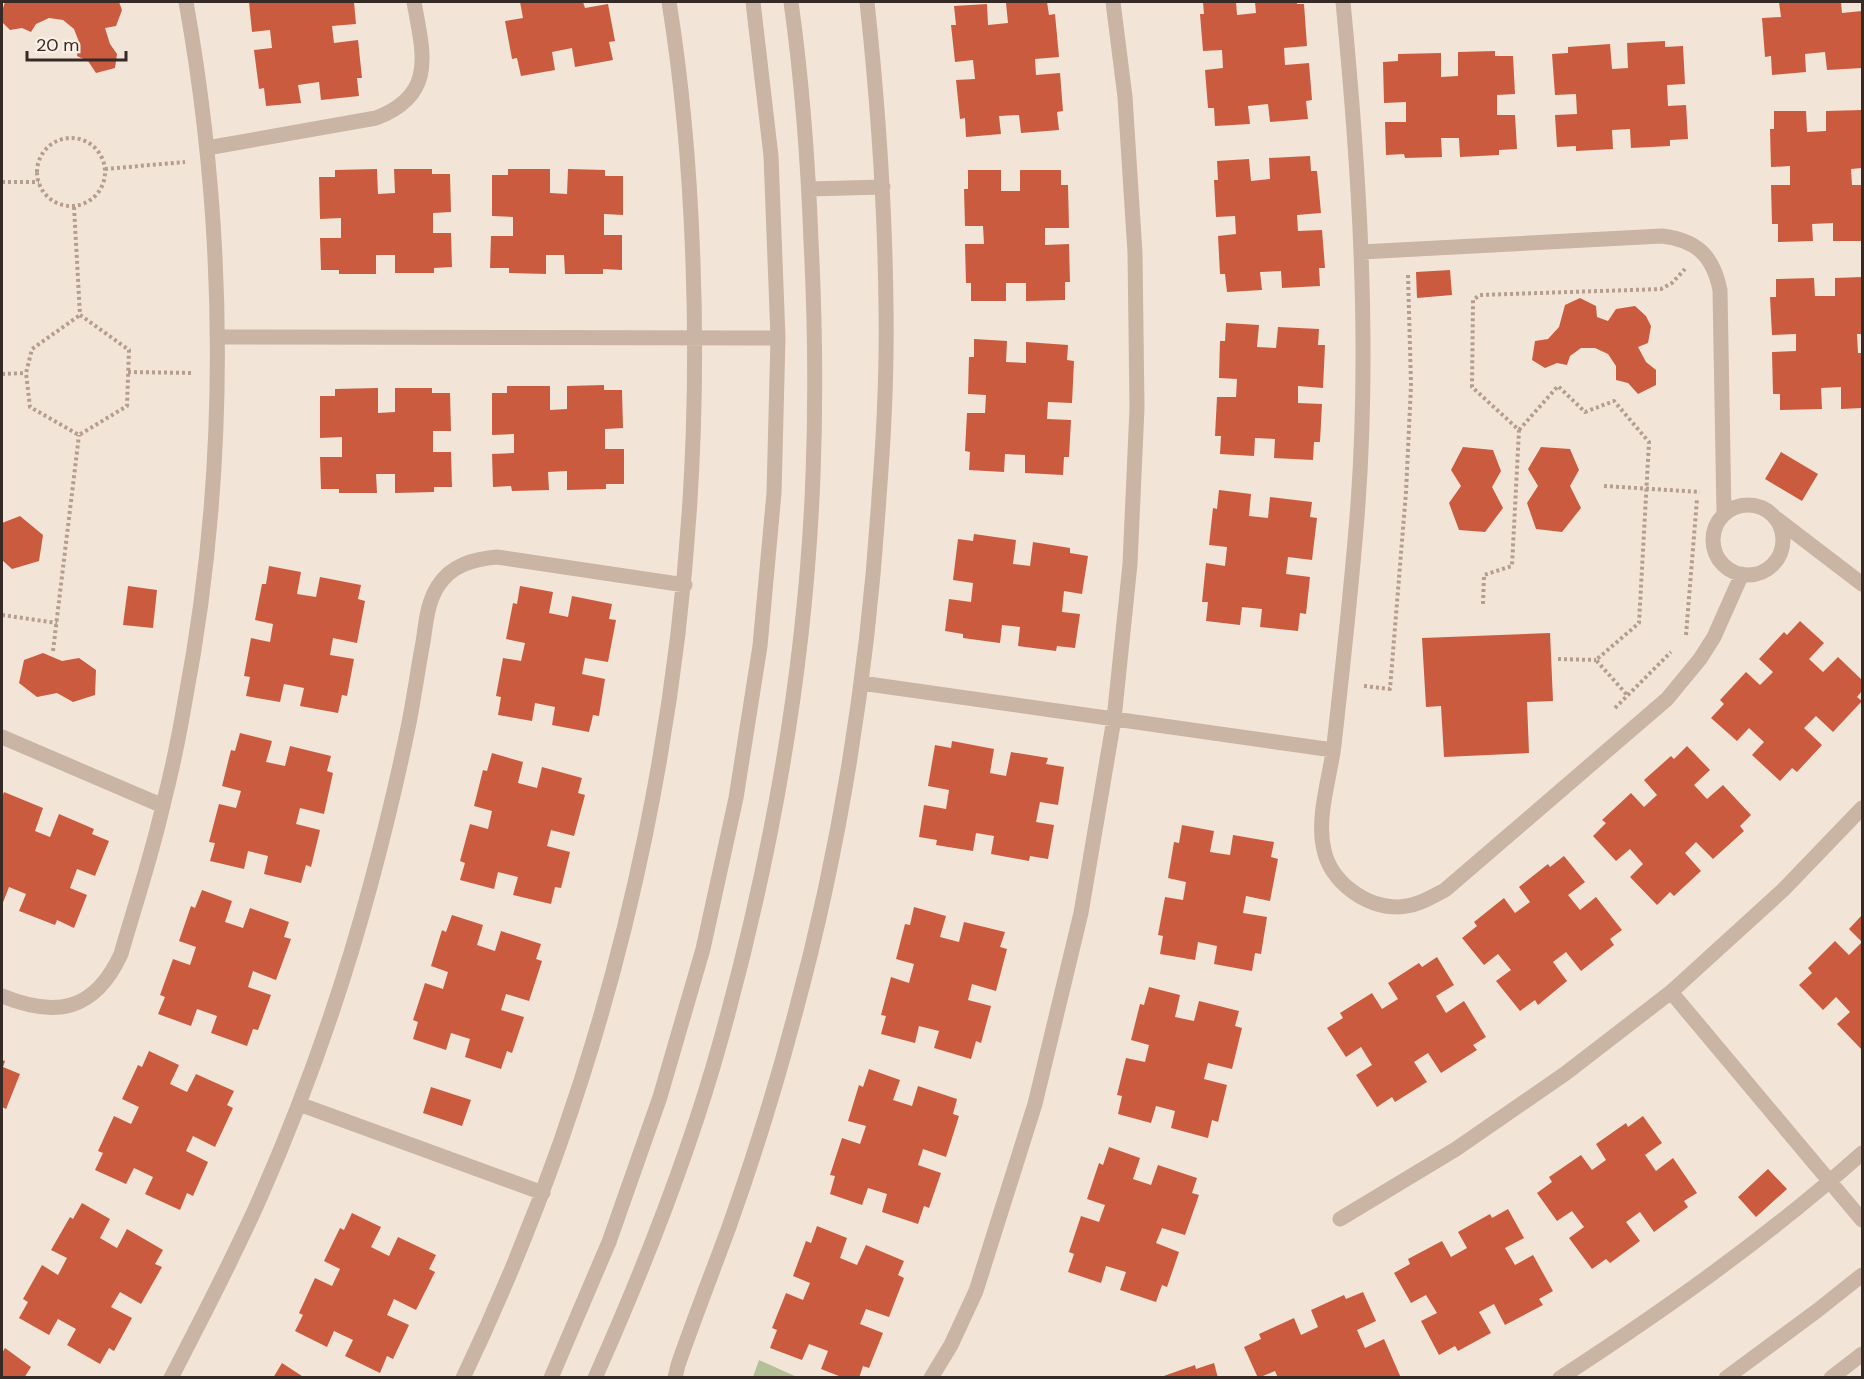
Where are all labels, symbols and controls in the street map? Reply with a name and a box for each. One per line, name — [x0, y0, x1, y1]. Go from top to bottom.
scale bar — [27, 24, 126, 62]
text: 20 m — [36, 33, 79, 57]

